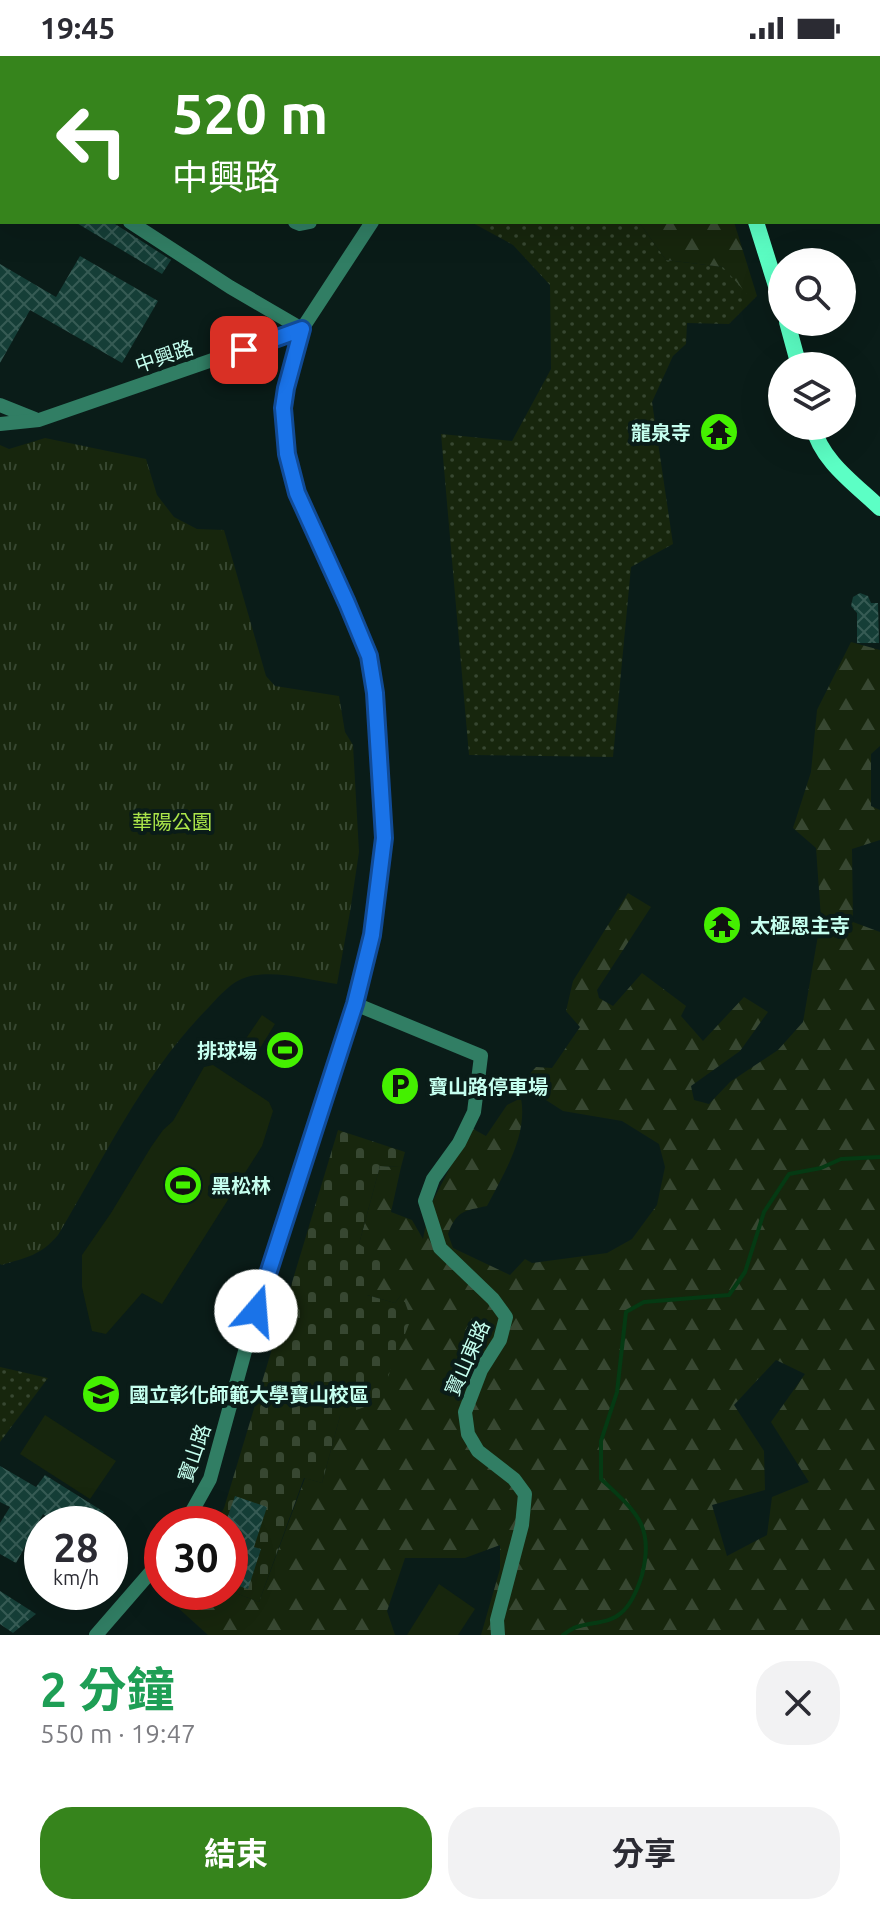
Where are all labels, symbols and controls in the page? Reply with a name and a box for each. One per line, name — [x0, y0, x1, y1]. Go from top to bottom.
text: 19:45 — [40, 11, 115, 45]
text: 520 m — [172, 82, 328, 145]
icon: left — [40, 88, 144, 192]
text: 中興路 — [172, 156, 280, 197]
map controls — [768, 248, 856, 440]
button: search — [768, 248, 856, 336]
pin — [210, 316, 278, 384]
icon: arrive — [222, 328, 266, 372]
street label: 中興路 — [132, 335, 196, 377]
button: layers — [768, 352, 856, 440]
temple icon: 龍泉寺 — [698, 411, 740, 453]
place label: 龍泉寺 — [631, 421, 691, 444]
park label: 華陽公園 — [132, 810, 212, 833]
temple icon: 太極恩主寺 — [701, 904, 743, 946]
place label: 太極恩主寺 — [750, 914, 850, 937]
sports icon: 排球場 — [264, 1029, 306, 1071]
place label: 排球場 — [197, 1039, 257, 1062]
parking icon: 寶山路停車場 — [379, 1065, 421, 1107]
place label: 寶山路停車場 — [428, 1075, 548, 1098]
sports icon: 黑松林 — [162, 1164, 204, 1206]
place label: 黑松林 — [211, 1174, 271, 1197]
position arrow — [214, 1269, 298, 1353]
street label: 寶山東路 — [440, 1317, 494, 1399]
school or university icon: 國立彰化師範大學寶山校區 — [80, 1373, 122, 1415]
place label: 國立彰化師範大學寶山校區 — [129, 1383, 369, 1406]
street label: 寶山路 — [173, 1421, 215, 1485]
speed limit sign: 30 — [144, 1506, 248, 1610]
text: 28 — [53, 1525, 99, 1570]
text: km/h — [53, 1566, 99, 1589]
button: close — [756, 1661, 840, 1745]
text: 2 分鐘 — [40, 1662, 174, 1716]
text: 550 m · 19:47 — [40, 1719, 196, 1748]
button: 結束 — [40, 1807, 432, 1899]
button: 分享 — [448, 1807, 840, 1899]

